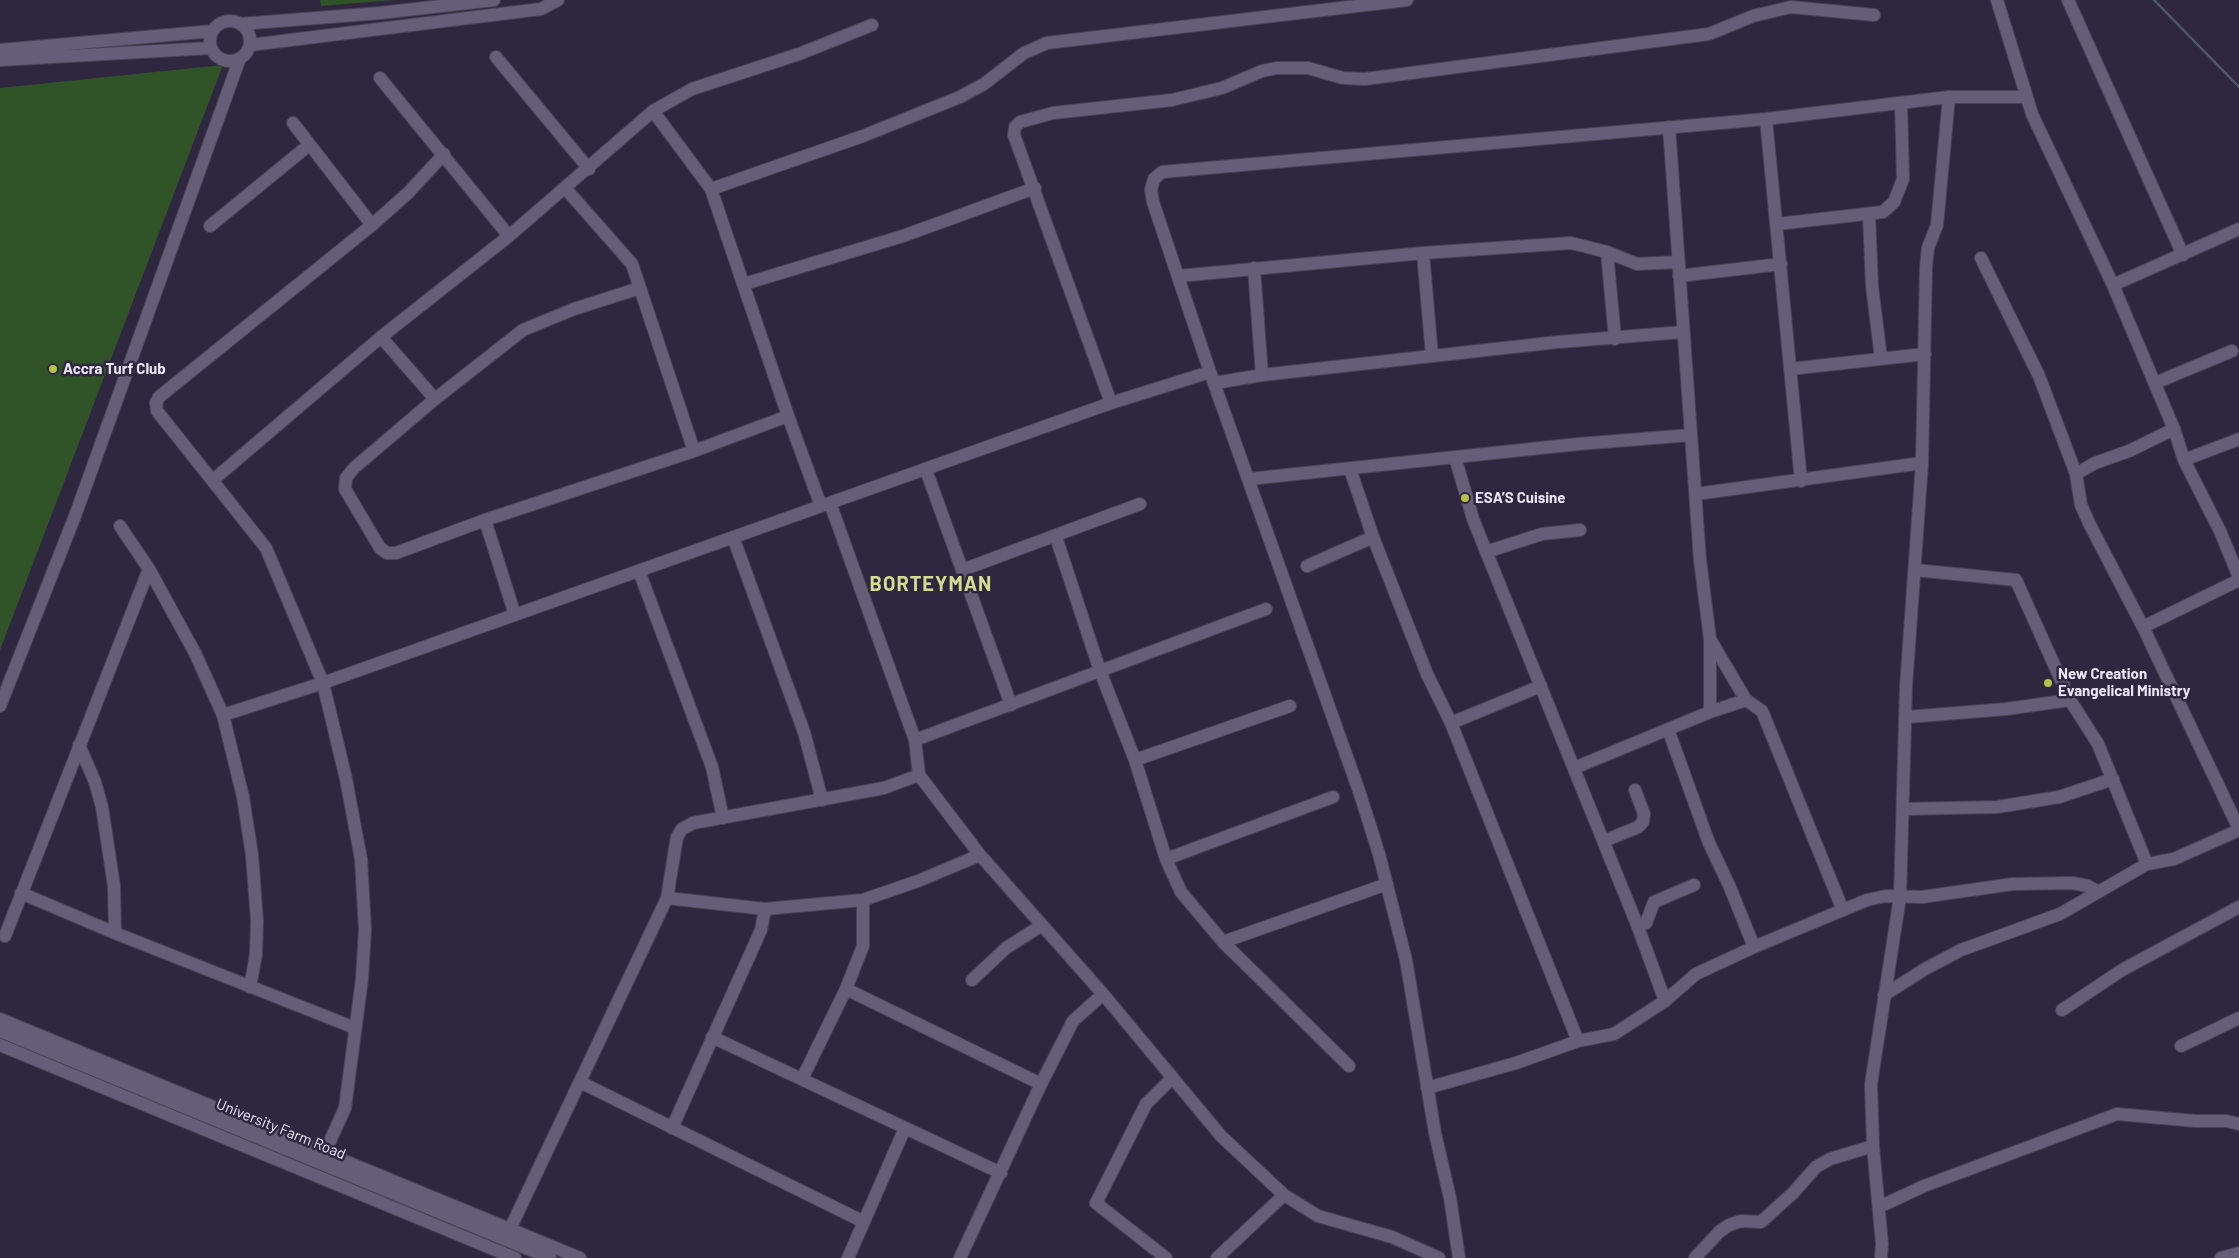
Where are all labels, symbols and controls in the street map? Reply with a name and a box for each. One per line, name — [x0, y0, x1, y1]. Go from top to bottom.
place label: Accra Turf Club — [63, 360, 166, 378]
marker: Accra Turf Club — [47, 363, 59, 375]
place label: ESA’S Cuisine — [1475, 489, 1565, 507]
marker: ESA’S Cuisine — [1459, 492, 1471, 504]
district label: BORTEYMAN — [868, 572, 994, 596]
place label: New Creation Evangelical Ministry — [2058, 665, 2190, 700]
marker: New Creation Evangelical Ministry — [2042, 677, 2054, 689]
street label: University Farm Road — [214, 1095, 348, 1163]

